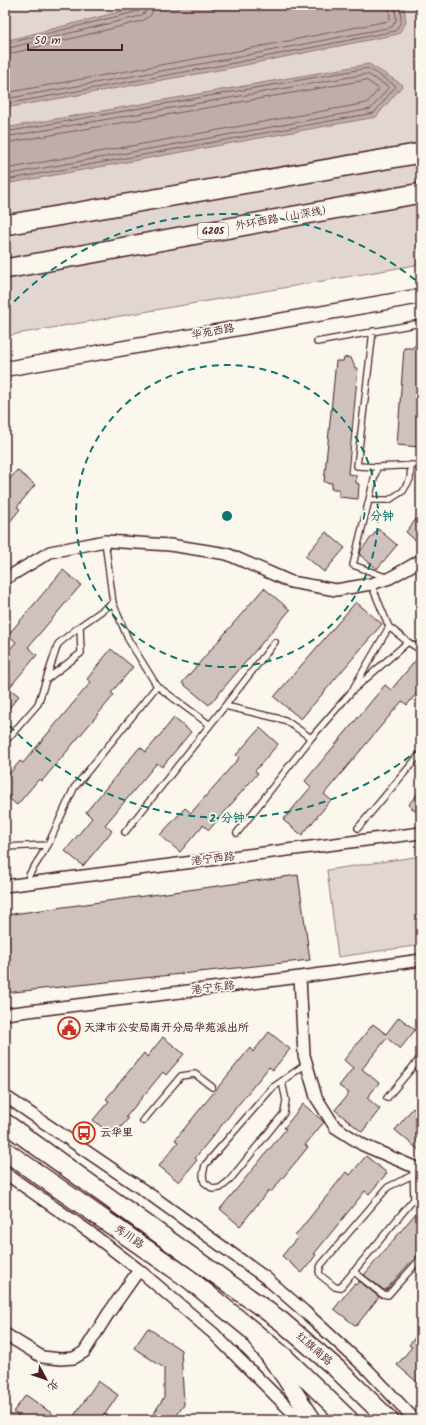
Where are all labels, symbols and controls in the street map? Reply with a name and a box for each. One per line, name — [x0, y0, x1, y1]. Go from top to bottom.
scale bar — [28, 26, 122, 52]
text: 50 m — [34, 31, 61, 50]
street label: 外环西路（山深线） — [234, 201, 334, 235]
road number: G205 — [198, 223, 228, 239]
street label: 华苑西路 — [190, 319, 236, 345]
text: 1 分钟 — [362, 507, 394, 526]
centre of rings — [220, 509, 234, 523]
text: 2 分钟 — [209, 809, 245, 828]
street label: 港宁西路 — [190, 847, 236, 871]
street label: 港宁东路 — [190, 976, 236, 1000]
public building icon: 天津市公安局南开分局华苑派出所 — [56, 1015, 82, 1041]
place label: 天津市公安局南开分局华苑派出所 — [84, 1019, 249, 1037]
bus stop icon: 云华里 — [71, 1120, 97, 1146]
place label: 云华里 — [100, 1124, 133, 1142]
street label: 秀川路 — [110, 1220, 148, 1254]
street label: 红旗南路 — [291, 1328, 337, 1370]
north arrow — [26, 1359, 66, 1399]
text: 北 — [42, 1375, 63, 1395]

